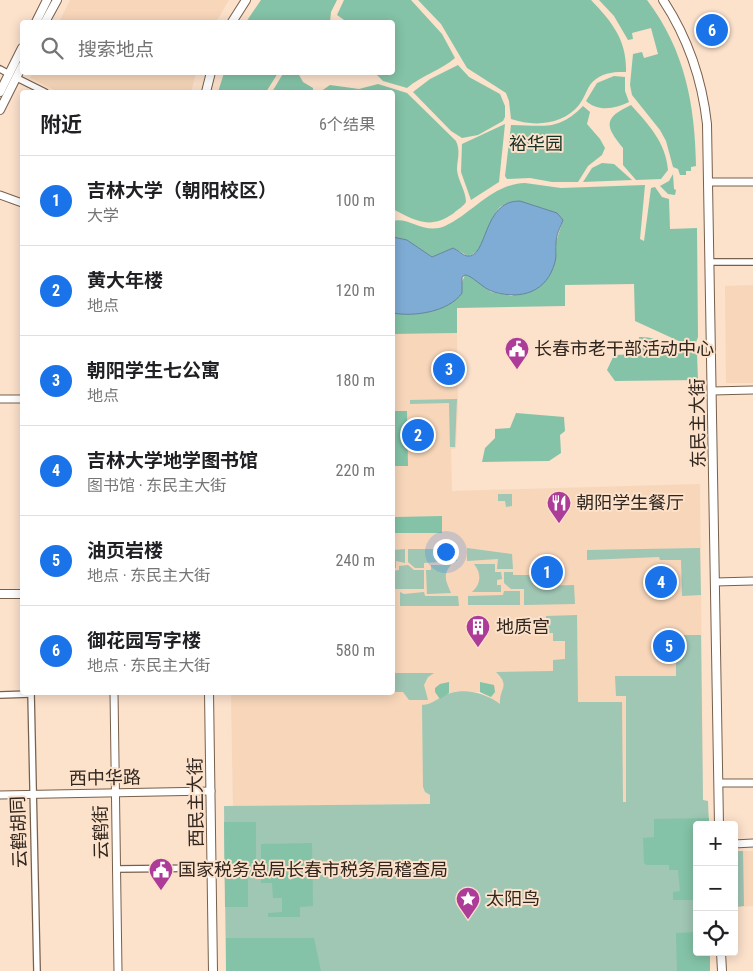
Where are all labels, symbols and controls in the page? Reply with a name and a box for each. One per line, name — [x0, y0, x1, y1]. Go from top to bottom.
pin: 6 — [696, 11, 728, 49]
search box — [20, 20, 395, 75]
icon: search — [38, 34, 66, 62]
text: 搜索地点 — [78, 38, 154, 61]
text: 附近 — [40, 113, 82, 137]
text: 6个结果 — [319, 115, 375, 134]
park label: 裕华园 — [509, 133, 563, 154]
text: 吉林大学（朝阳校区） — [87, 179, 277, 202]
text: 1 — [52, 191, 60, 210]
text: 100 m — [336, 191, 375, 210]
text: 大学 — [87, 206, 119, 225]
text: 黄大年楼 — [87, 269, 163, 292]
text: 2 — [52, 281, 60, 300]
text: 120 m — [336, 281, 375, 300]
text: 地点 — [87, 296, 119, 315]
public building icon: 长春市老干部活动中心 — [504, 336, 530, 370]
place label: 长春市老干部活动中心 — [534, 338, 714, 359]
pin: 3 — [433, 350, 465, 388]
text: 朝阳学生七公寓 — [87, 359, 220, 382]
text: 3 — [52, 371, 60, 390]
text: 180 m — [336, 371, 375, 390]
street label: 东民主大街 — [686, 378, 709, 468]
text: 地点 — [87, 386, 119, 405]
pin: 2 — [402, 416, 434, 454]
text: 吉林大学地学图书馆 — [87, 449, 258, 472]
text: 4 — [52, 461, 60, 480]
text: 220 m — [336, 461, 375, 480]
text: 图书馆 · 东民主大街 — [87, 476, 226, 495]
restaurant icon: 朝阳学生餐厅 — [546, 490, 572, 524]
place label: 朝阳学生餐厅 — [576, 492, 684, 513]
text: 油页岩楼 — [87, 539, 163, 562]
your location — [433, 539, 459, 565]
text: 5 — [52, 551, 60, 570]
text: 240 m — [336, 551, 375, 570]
pin: 1 — [531, 553, 563, 591]
pin: 4 — [645, 563, 677, 601]
text: 地点 · 东民主大街 — [87, 566, 210, 585]
building icon: 地质宫 — [465, 614, 491, 648]
place label: 地质宫 — [496, 616, 550, 637]
pin: 5 — [653, 627, 685, 665]
text: 御花园写字楼 — [87, 629, 201, 652]
text: 6 — [52, 641, 60, 660]
text: 580 m — [336, 641, 375, 660]
text: 地点 · 东民主大街 — [87, 656, 210, 675]
street label: 西民主大街 — [184, 757, 207, 847]
street label: 西中华路 — [69, 766, 141, 789]
street label: 云鹤胡同 — [7, 796, 30, 868]
street label: 云鹤街 — [90, 805, 111, 859]
map controls — [693, 821, 738, 956]
button: + — [693, 821, 738, 866]
public building icon: 国家税务总局长春市税务局稽查局 — [148, 857, 174, 891]
place label: 国家税务总局长春市税务局稽查局 — [178, 859, 448, 880]
button: − — [693, 866, 738, 911]
place icon: 太阳鸟 — [455, 886, 481, 920]
place label: 太阳鸟 — [486, 888, 540, 909]
button: locate — [693, 911, 738, 956]

